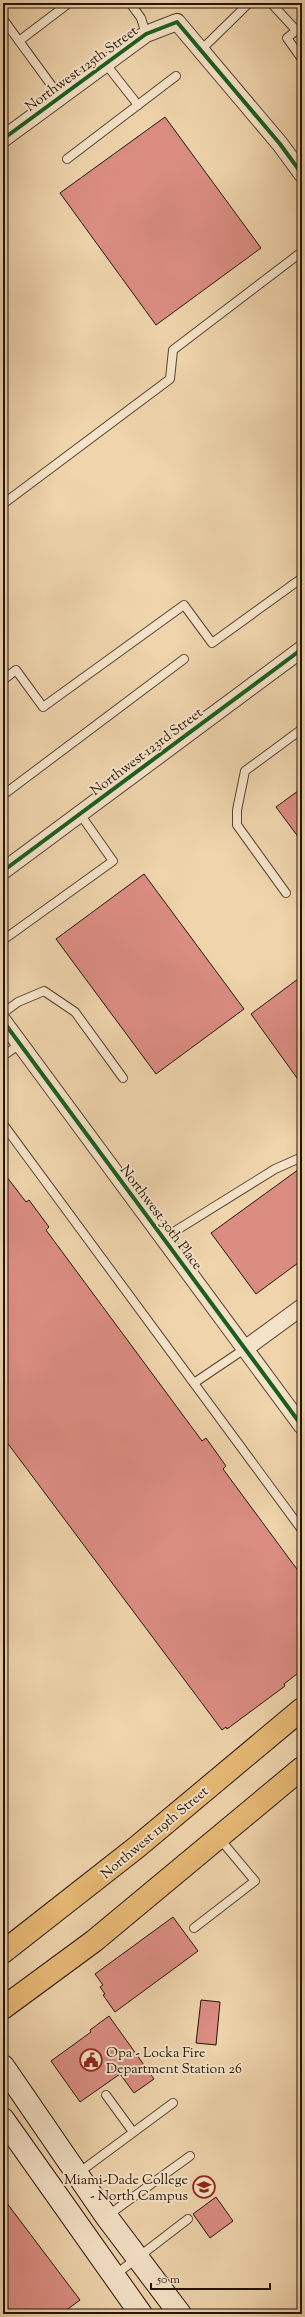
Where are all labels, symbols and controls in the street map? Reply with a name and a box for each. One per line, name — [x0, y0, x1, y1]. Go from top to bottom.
street label: Northwest 125th Street — [22, 22, 143, 117]
street label: Northwest 123rd Street — [87, 704, 208, 801]
street label: Northwest 30th Place — [114, 1162, 206, 1275]
street label: Northwest 119th Street — [97, 1782, 214, 1885]
place label: Opa - Locka Fire Department Station 26 — [106, 2044, 242, 2080]
public building icon: Opa - Locka Fire Department Station 26 — [78, 2047, 104, 2073]
place label: Miami-Dade College - North Campus — [64, 2171, 188, 2207]
school or university icon: Miami-Dade College - North Campus — [191, 2174, 217, 2200]
scale bar — [151, 2265, 270, 2291]
text: 50 m — [156, 2271, 180, 2289]

